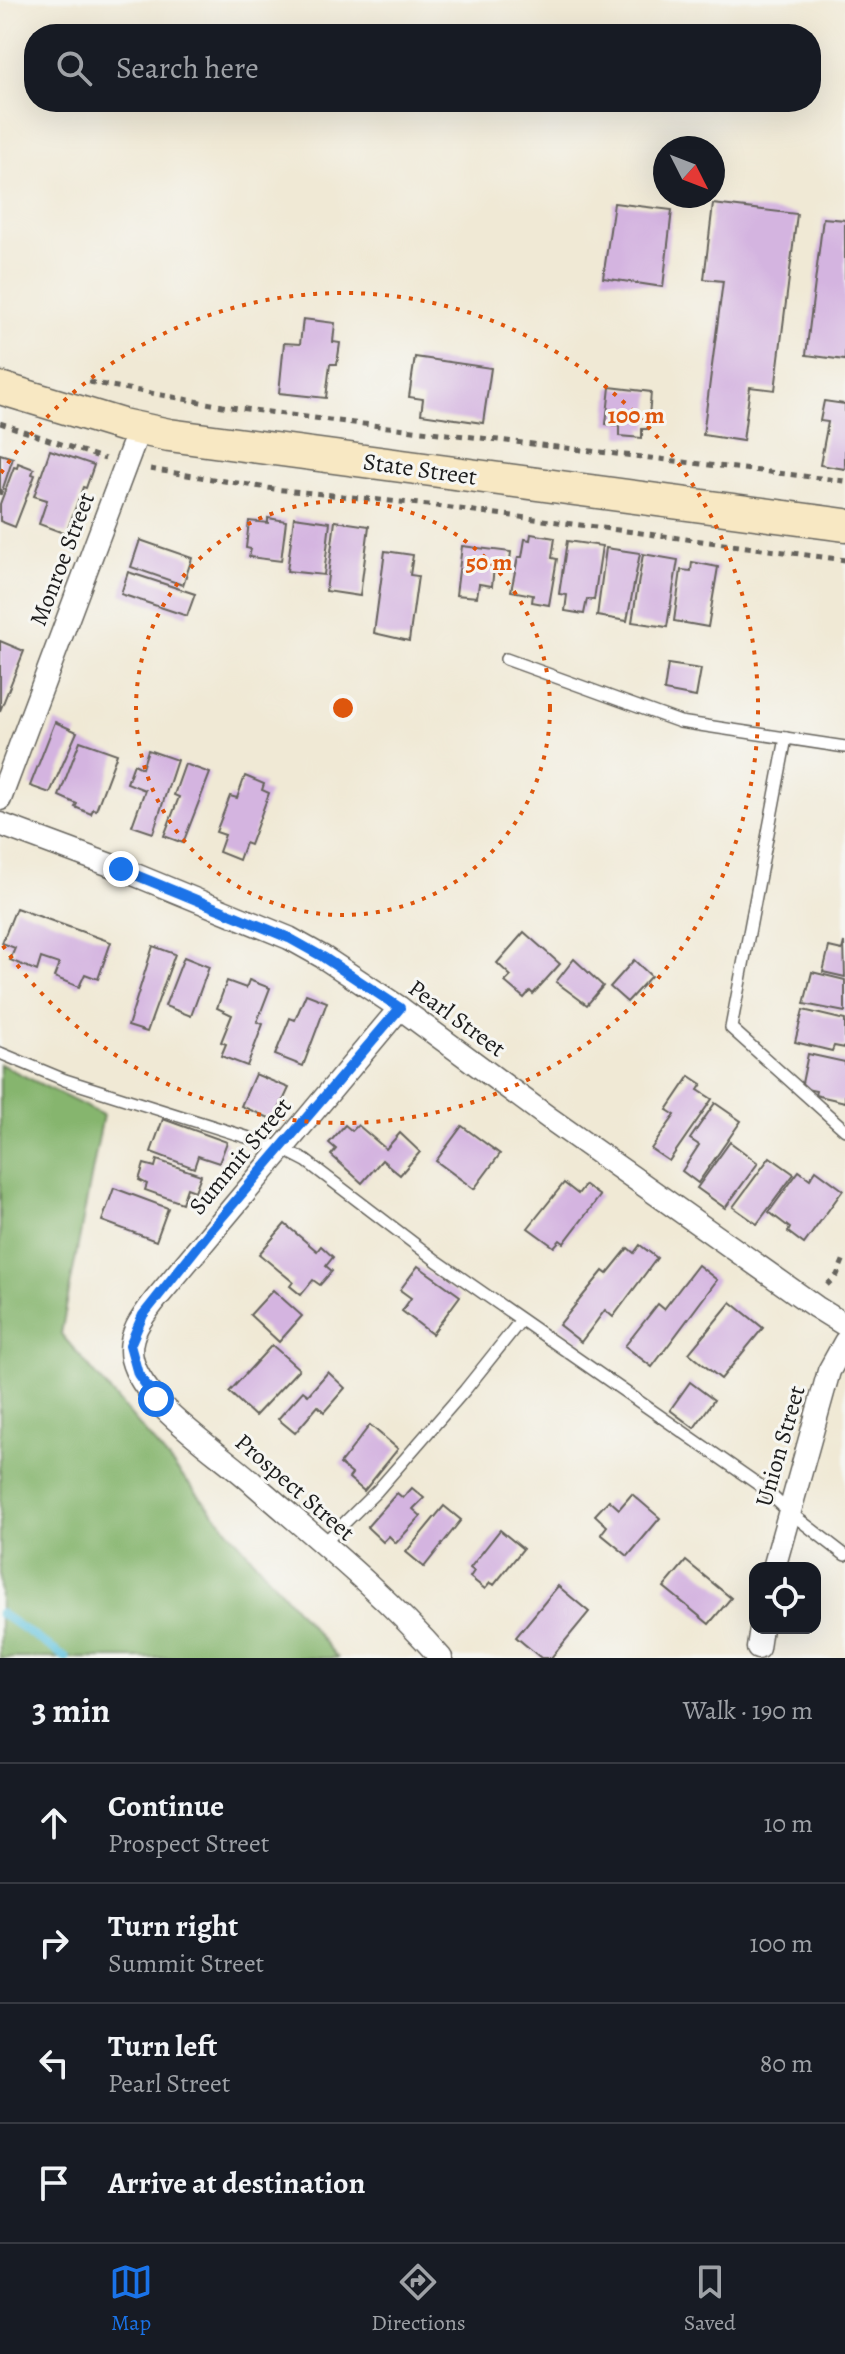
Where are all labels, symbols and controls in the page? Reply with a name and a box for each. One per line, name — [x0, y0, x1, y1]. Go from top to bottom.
search box — [24, 24, 821, 112]
icon: search — [52, 46, 96, 90]
text: Search here — [116, 48, 259, 88]
north arrow — [653, 136, 725, 208]
text: 100 m — [607, 399, 665, 431]
street label: State Street — [361, 445, 479, 493]
street label: Monroe Street — [22, 488, 102, 630]
text: 50 m — [466, 546, 512, 578]
centre of rings — [329, 694, 357, 722]
route end — [103, 851, 139, 887]
street label: Pearl Street — [402, 972, 512, 1064]
street label: Summit Street — [181, 1090, 299, 1221]
route start — [138, 1381, 174, 1417]
street label: Union Street — [747, 1382, 813, 1510]
street label: Prospect Street — [228, 1426, 362, 1548]
map controls — [749, 1562, 821, 1634]
button: locate — [749, 1562, 821, 1634]
text: 3 min — [32, 1687, 110, 1734]
text: Walk · 190 m — [683, 1693, 813, 1728]
text: Continue — [108, 1786, 224, 1826]
icon: ahead — [32, 1801, 76, 1845]
text: 10 m — [763, 1806, 813, 1841]
text: Prospect Street — [108, 1826, 269, 1861]
text: Turn right — [108, 1906, 238, 1946]
icon: right — [32, 1921, 76, 1965]
text: 100 m — [750, 1926, 813, 1961]
text: Summit Street — [108, 1946, 264, 1981]
text: Turn left — [108, 2026, 217, 2066]
icon: left — [32, 2041, 76, 2085]
text: 80 m — [760, 2046, 813, 2081]
text: Pearl Street — [108, 2066, 230, 2101]
icon: arrive — [32, 2161, 76, 2205]
text: Arrive at destination — [108, 2163, 365, 2203]
tab: Map — [109, 2260, 153, 2338]
tab: Directions — [371, 2260, 466, 2338]
tab: Saved — [684, 2260, 736, 2338]

